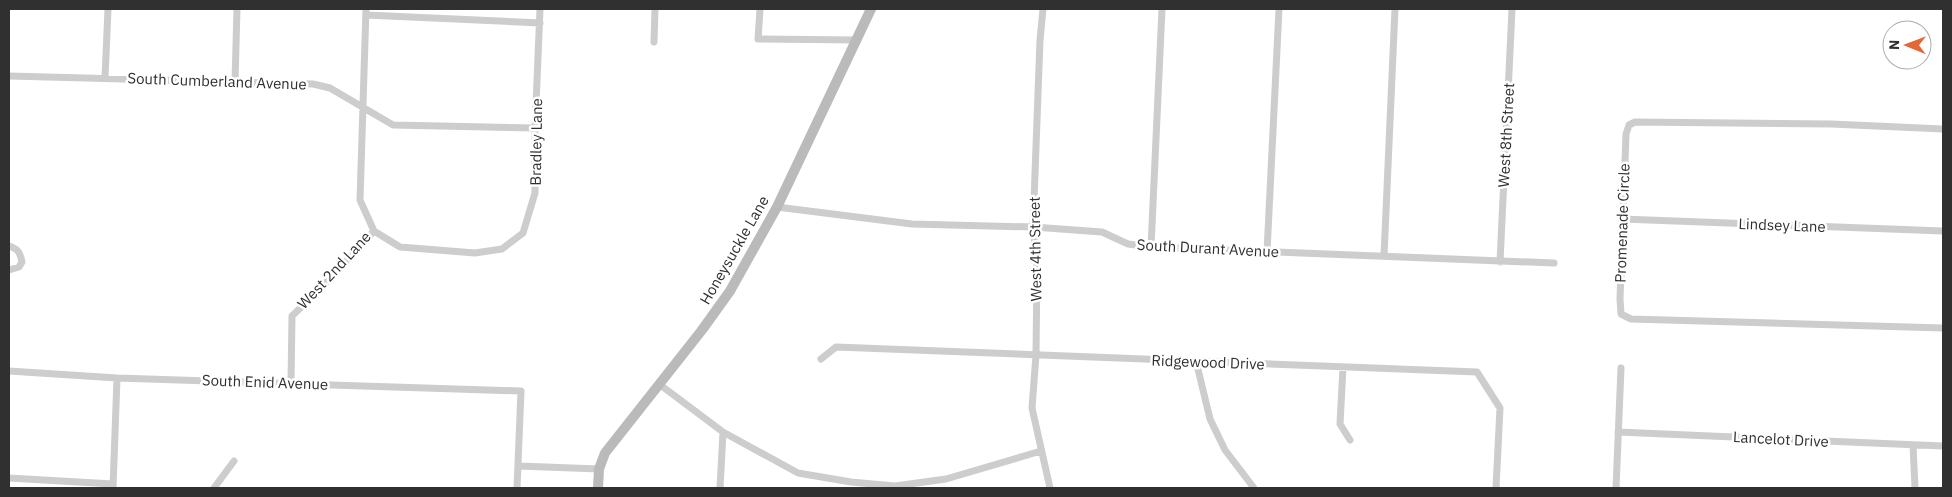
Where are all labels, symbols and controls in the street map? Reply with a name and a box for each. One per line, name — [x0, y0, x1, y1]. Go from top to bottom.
north arrow — [1882, 20, 1932, 70]
text: N — [1885, 40, 1903, 50]
street label: South Cumberland Avenue — [127, 68, 307, 94]
street label: West 8th Street — [1494, 82, 1518, 188]
street label: Bradley Lane — [526, 98, 546, 186]
street label: Promenade Circle — [1610, 163, 1634, 283]
street label: Honeysuckle Lane — [695, 192, 773, 308]
street label: West 4th Street — [1025, 196, 1045, 302]
street label: Lindsey Lane — [1738, 214, 1826, 236]
street label: West 2nd Lane — [293, 227, 375, 313]
street label: South Durant Avenue — [1136, 235, 1280, 261]
street label: Ridgewood Drive — [1151, 351, 1265, 373]
street label: South Enid Avenue — [202, 370, 328, 394]
street label: Lancelot Drive — [1733, 427, 1829, 451]

